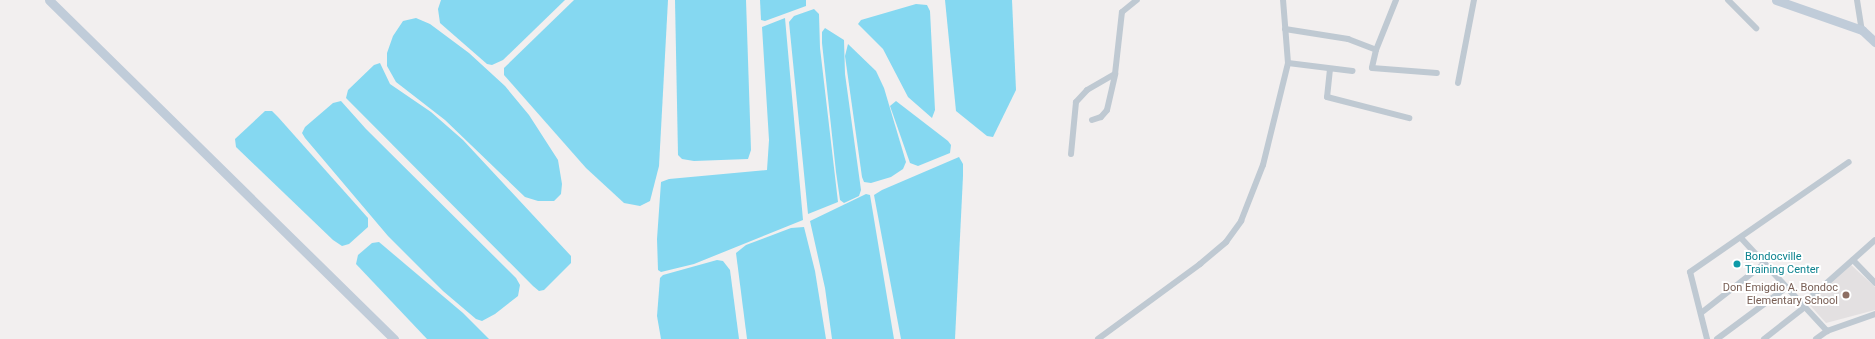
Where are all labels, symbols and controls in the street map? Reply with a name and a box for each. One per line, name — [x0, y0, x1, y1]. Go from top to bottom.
place label: Bondocville Training Center — [1745, 251, 1819, 277]
marker: Bondocville Training Center — [1732, 259, 1742, 269]
place label: Don Emigdio A. Bondoc Elementary School — [1723, 282, 1838, 308]
marker: Don Emigdio A. Bondoc Elementary School — [1841, 290, 1851, 300]

